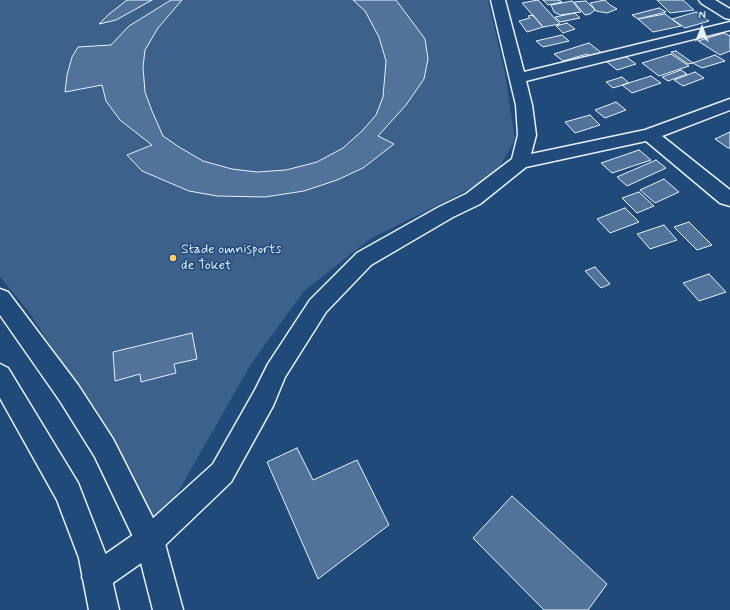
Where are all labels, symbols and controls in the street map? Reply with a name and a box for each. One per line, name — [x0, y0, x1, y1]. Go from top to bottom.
north arrow — [682, 8, 722, 48]
text: N — [698, 9, 706, 23]
place label: Stade omnisports de Toket — [181, 242, 281, 274]
marker: Stade omnisports de Toket — [168, 253, 178, 263]

